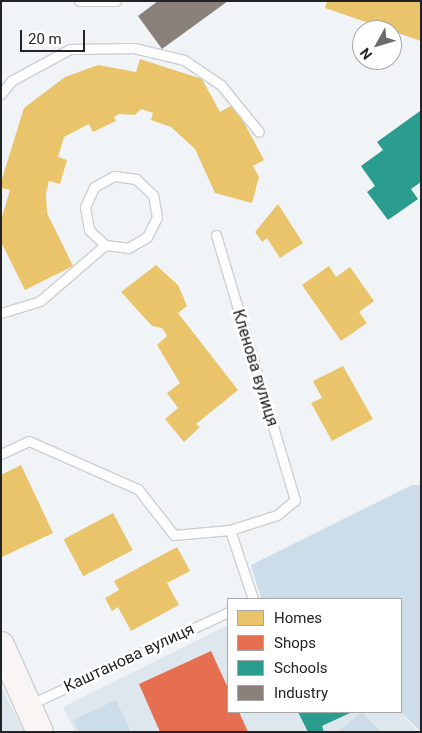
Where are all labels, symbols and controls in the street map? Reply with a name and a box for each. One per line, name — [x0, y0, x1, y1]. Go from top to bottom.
scale bar — [22, 20, 88, 52]
north arrow — [352, 20, 402, 70]
text: 20 m — [28, 30, 62, 48]
text: N — [357, 45, 375, 63]
street label: Кленова вулиця — [228, 307, 282, 429]
legend — [227, 598, 402, 713]
text: Homes — [274, 609, 322, 627]
street label: Каштанова вулиця — [61, 619, 197, 697]
text: Shops — [274, 634, 316, 652]
text: Schools — [274, 659, 328, 677]
text: Industry — [274, 684, 328, 702]

